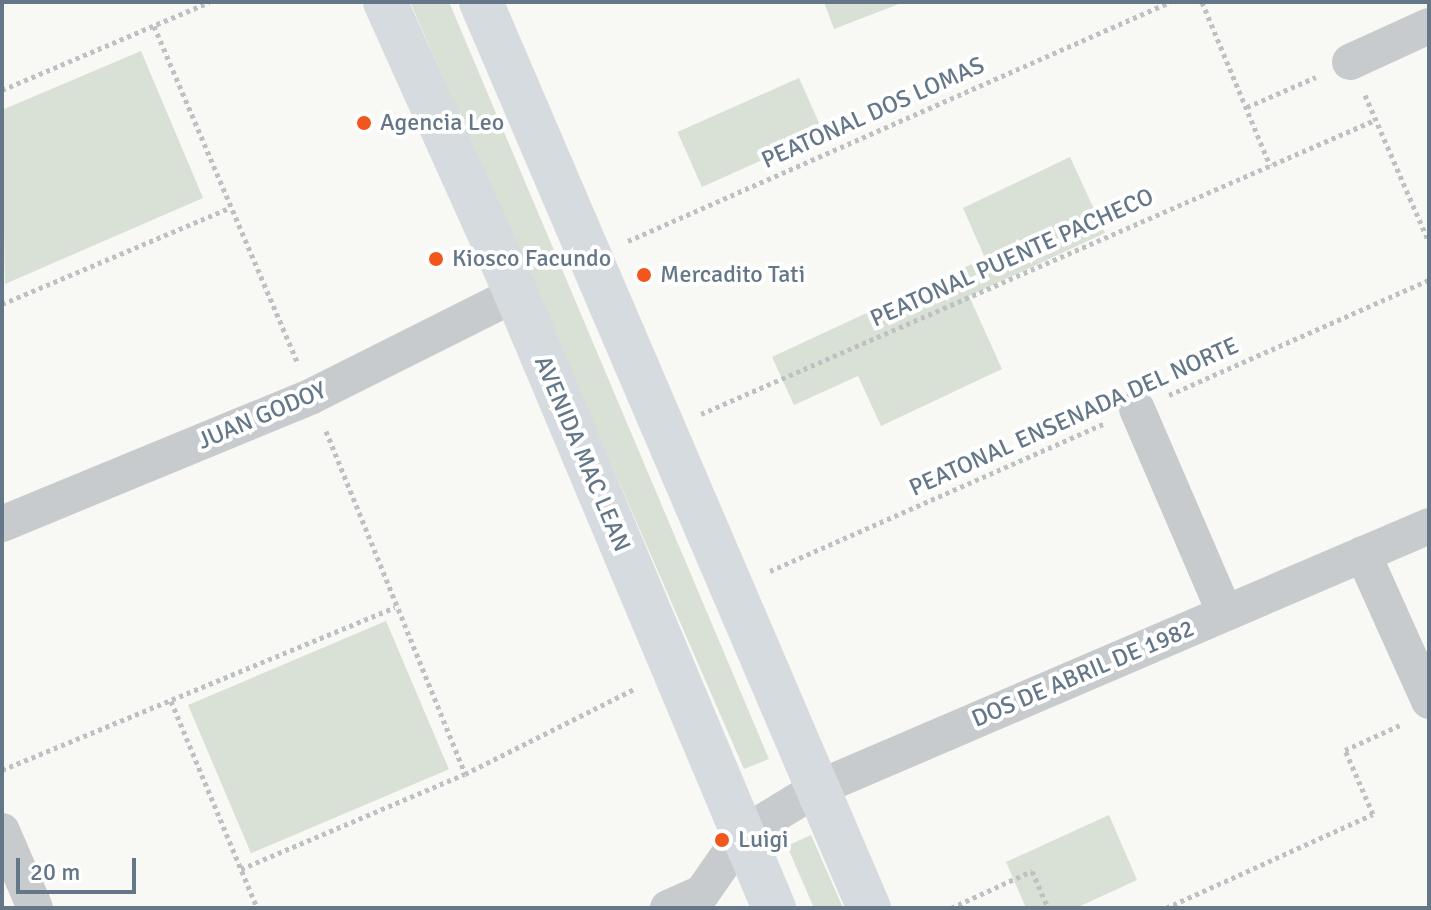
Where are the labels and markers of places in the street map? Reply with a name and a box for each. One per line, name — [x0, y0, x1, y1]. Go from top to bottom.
place label: Agencia Leo — [380, 109, 504, 137]
marker: Agencia Leo — [355, 114, 373, 132]
place label: Kiosco Facundo — [452, 245, 611, 273]
marker: Kiosco Facundo — [427, 250, 445, 268]
place label: Mercadito Tati — [660, 261, 805, 289]
marker: Mercadito Tati — [635, 266, 653, 284]
place label: Luigi — [738, 826, 789, 854]
marker: Luigi — [713, 831, 731, 849]

